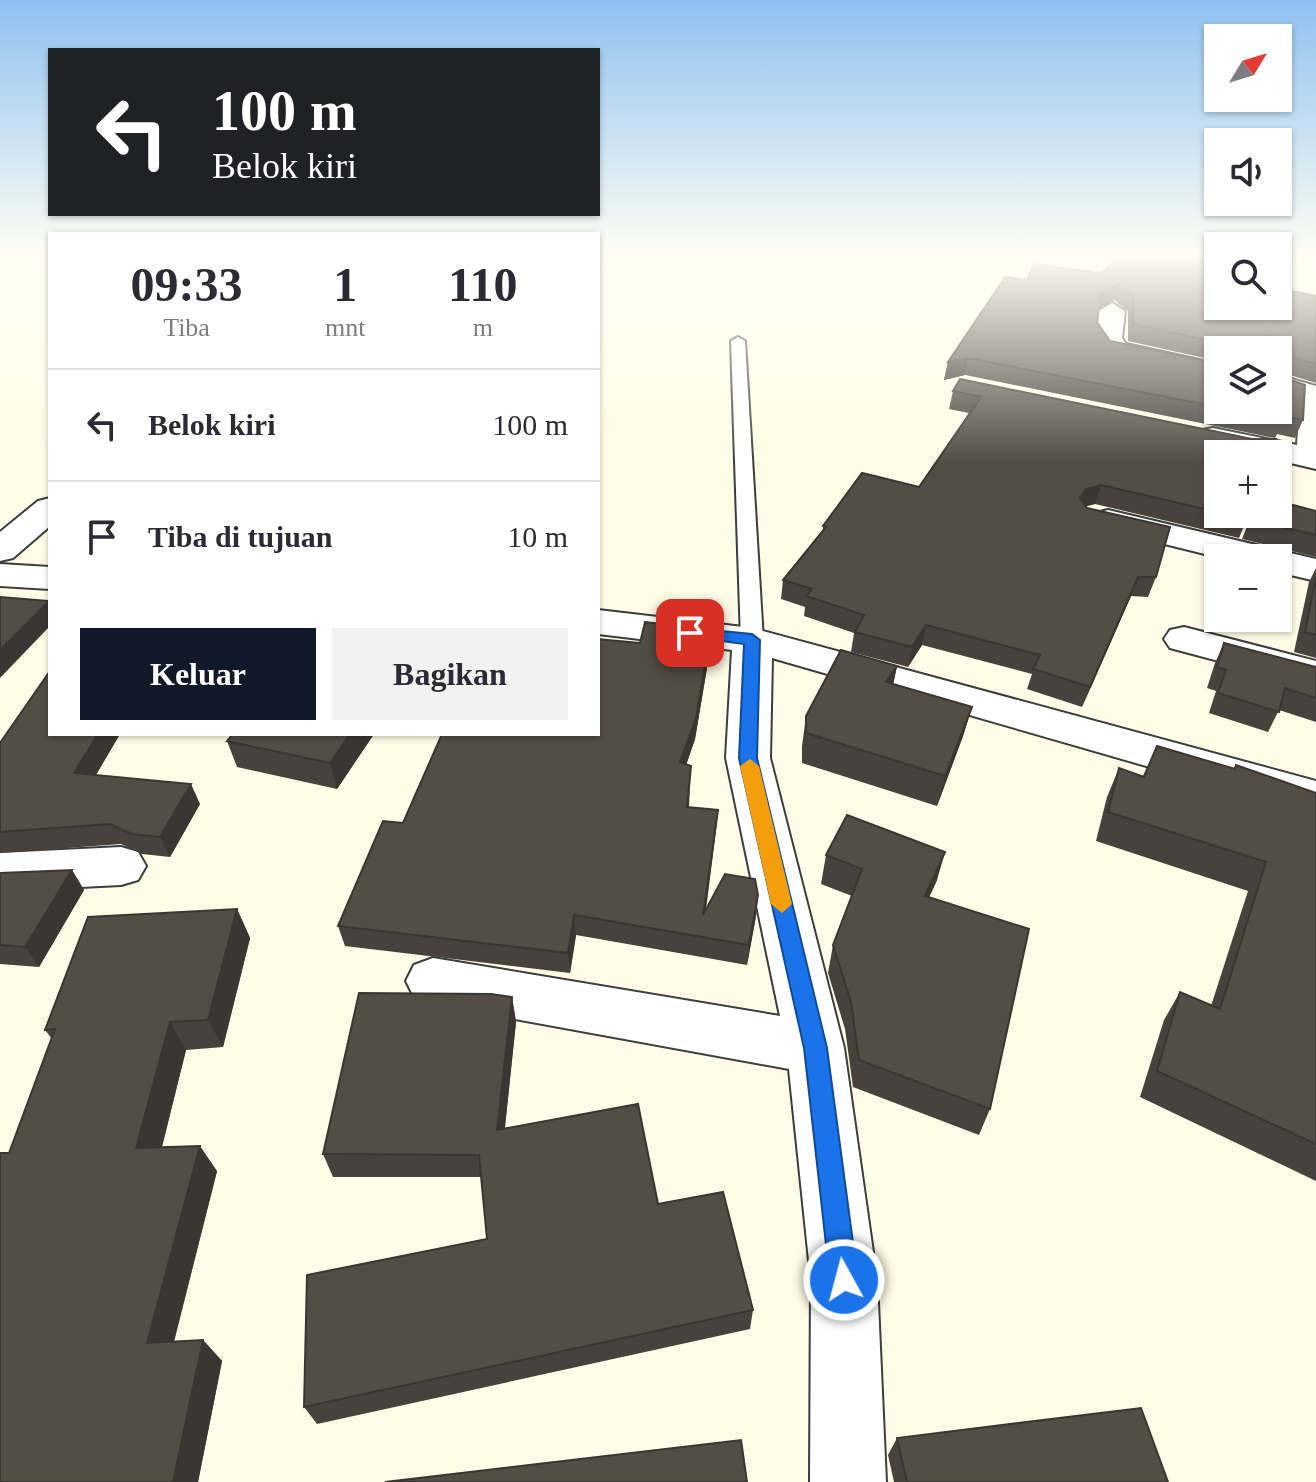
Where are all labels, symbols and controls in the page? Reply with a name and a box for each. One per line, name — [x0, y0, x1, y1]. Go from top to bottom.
north arrow — [1204, 24, 1292, 112]
map controls — [1204, 24, 1292, 632]
icon: left — [80, 80, 184, 184]
text: 100 m — [212, 80, 357, 142]
button: sound — [1204, 128, 1292, 216]
text: Belok kiri — [212, 146, 357, 186]
button: search — [1204, 232, 1292, 320]
text: 09:33 — [131, 258, 243, 311]
text: 1 — [333, 258, 357, 311]
text: 110 — [448, 258, 517, 311]
text: Tiba — [163, 313, 210, 342]
text: mnt — [325, 313, 366, 342]
text: m — [473, 313, 493, 342]
button: layers — [1204, 336, 1292, 424]
icon: left — [80, 403, 124, 447]
text: Belok kiri — [148, 408, 276, 441]
text: 100 m — [492, 408, 568, 441]
button: + — [1204, 440, 1292, 528]
icon: arrive — [80, 515, 124, 559]
text: Tiba di tujuan — [148, 520, 333, 553]
text: 10 m — [507, 520, 568, 553]
button: − — [1204, 544, 1292, 632]
pin — [656, 599, 724, 667]
icon: arrive — [668, 611, 712, 655]
button: Keluar — [80, 628, 316, 720]
button: Bagikan — [332, 628, 568, 720]
position arrow — [802, 1238, 886, 1322]

